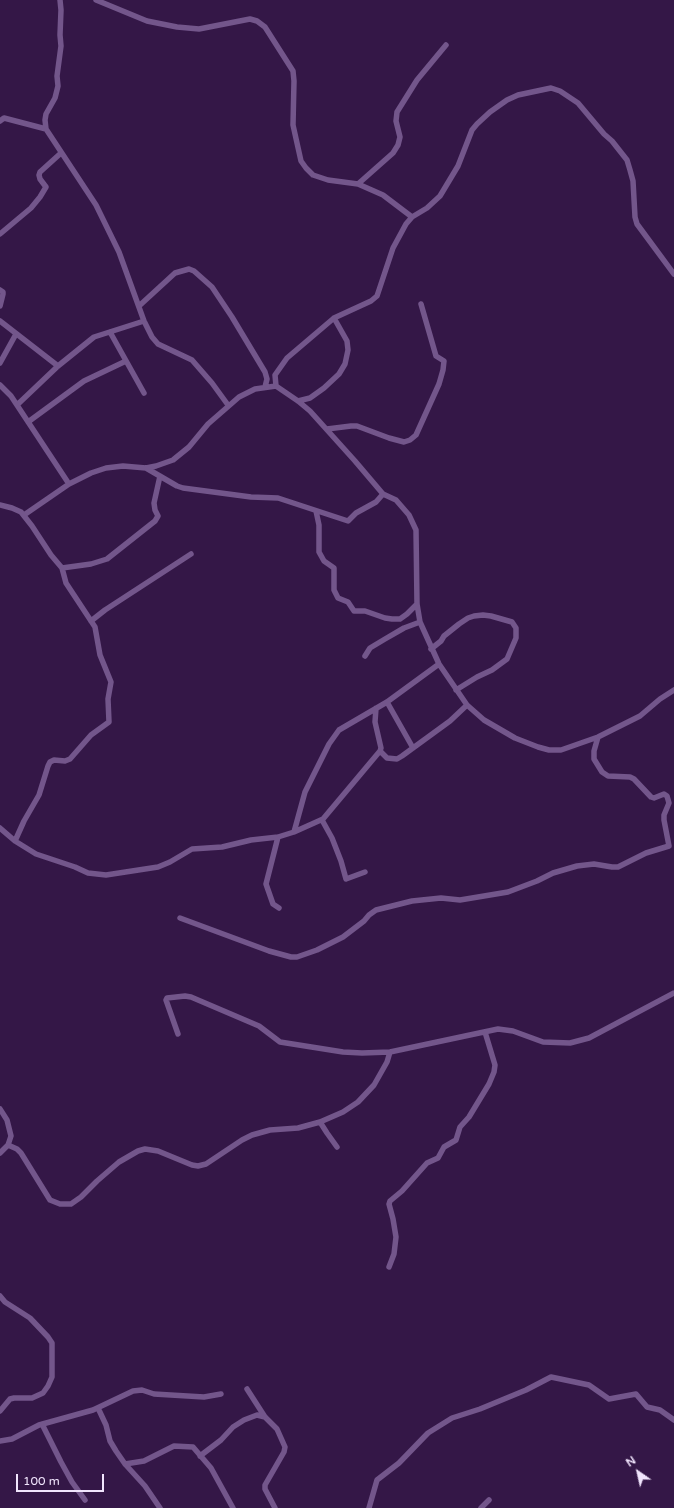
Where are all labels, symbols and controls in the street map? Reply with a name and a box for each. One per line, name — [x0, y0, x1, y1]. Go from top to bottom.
north arrow — [618, 1452, 658, 1492]
text: N — [624, 1454, 638, 1469]
scale bar — [18, 1466, 106, 1492]
text: 100 m — [23, 1474, 60, 1488]

